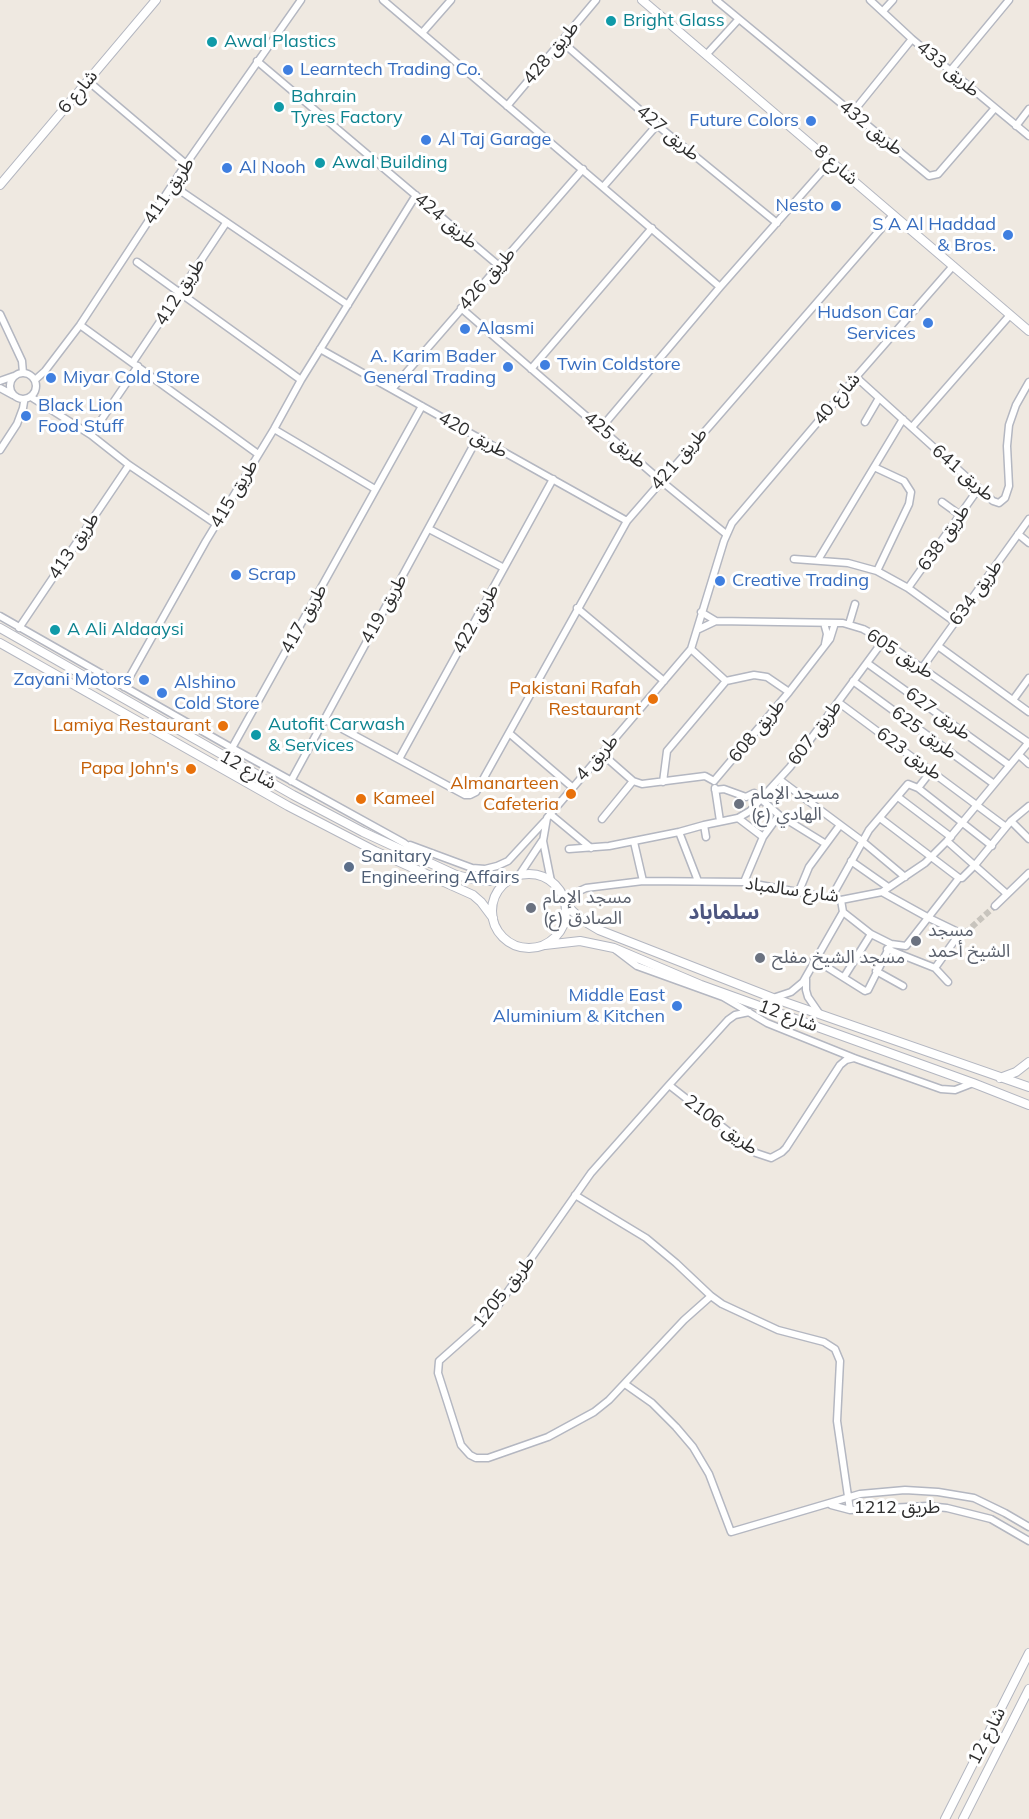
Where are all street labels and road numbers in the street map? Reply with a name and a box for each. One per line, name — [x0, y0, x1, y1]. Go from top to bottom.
street label: طريق 428 — [518, 17, 584, 89]
street label: طريق 433 — [912, 36, 984, 102]
street label: شارع 6 — [53, 66, 103, 118]
street label: طريق 432 — [835, 96, 907, 160]
street label: طريق 427 — [632, 100, 704, 166]
street label: شارع 8 — [810, 140, 862, 190]
street label: طريق 411 — [139, 154, 199, 228]
street label: طريق 424 — [410, 188, 482, 254]
street label: طريق 426 — [454, 243, 520, 315]
street label: طريق 412 — [150, 254, 210, 330]
street label: شارع 40 — [809, 369, 865, 429]
street label: طريق 420 — [435, 407, 511, 463]
street label: طريق 425 — [579, 407, 651, 473]
street label: طريق 421 — [646, 423, 712, 495]
street label: طريق 641 — [927, 440, 999, 506]
street label: طريق 415 — [205, 456, 263, 532]
street label: طريق 638 — [913, 501, 975, 575]
street label: طريق 413 — [44, 509, 104, 583]
street label: طريق 634 — [945, 556, 1007, 630]
street label: طريق 419 — [356, 571, 412, 647]
street label: طريق 417 — [276, 581, 332, 657]
street label: طريق 422 — [448, 581, 504, 657]
street label: طريق 605 — [862, 624, 938, 684]
street label: طريق 627 — [901, 683, 975, 745]
street label: طريق 608 — [724, 695, 790, 767]
street label: طريق 607 — [784, 696, 846, 770]
street label: طريق 625 — [887, 702, 961, 764]
street label: طريق 623 — [872, 723, 946, 785]
street label: طريق 4 — [571, 730, 623, 786]
street label: شارع 12 — [216, 746, 280, 794]
street label: شارع سالمباد — [744, 873, 840, 907]
street label: شارع 12 — [755, 995, 821, 1037]
street label: طريق 2106 — [680, 1090, 762, 1160]
street label: طريق 1205 — [468, 1252, 540, 1332]
street label: طريق 1212 — [854, 1497, 940, 1519]
street label: شارع 12 — [963, 1704, 1011, 1768]

